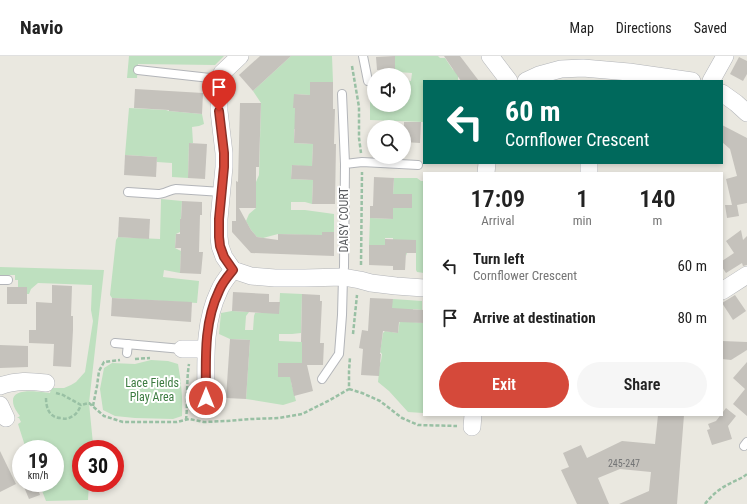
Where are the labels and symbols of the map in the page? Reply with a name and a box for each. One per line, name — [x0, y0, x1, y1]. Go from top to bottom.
pin — [202, 70, 236, 111]
street label: DAISY COURT — [337, 188, 351, 252]
park label: Lace Fields Play Area — [125, 376, 179, 404]
position arrow — [185, 377, 227, 419]
speed limit sign: 30 — [72, 440, 124, 492]
house number: 245-247 — [608, 458, 640, 469]

